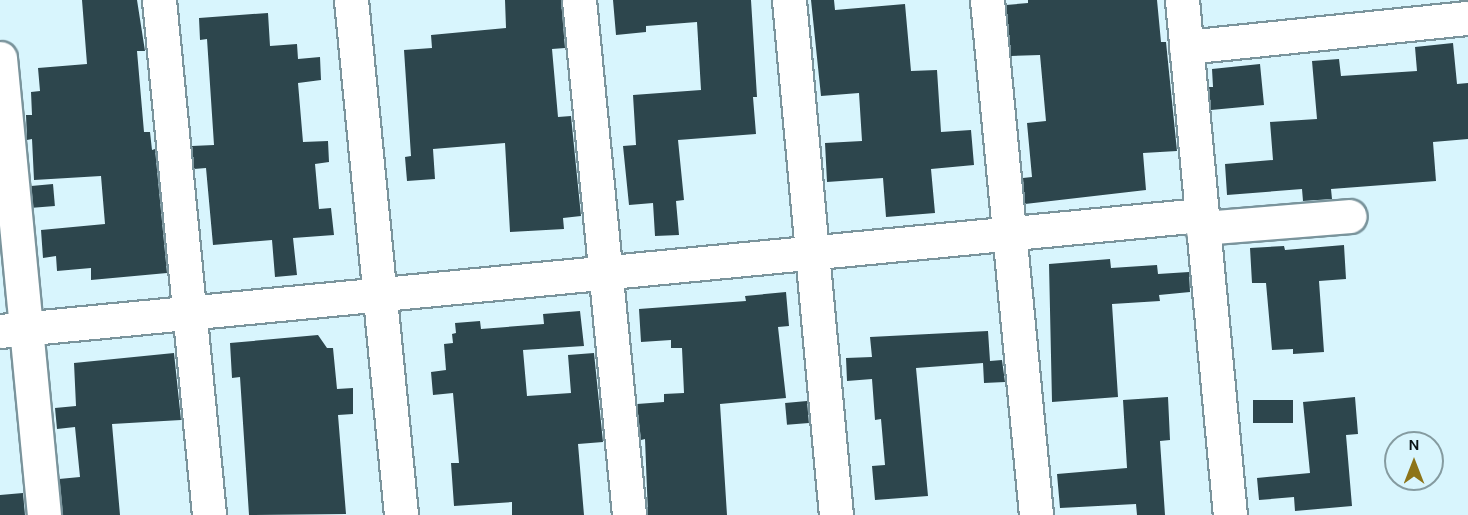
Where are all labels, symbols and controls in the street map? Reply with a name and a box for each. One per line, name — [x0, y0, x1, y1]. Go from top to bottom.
north arrow — [1384, 431, 1444, 491]
text: N — [1408, 435, 1420, 454]

